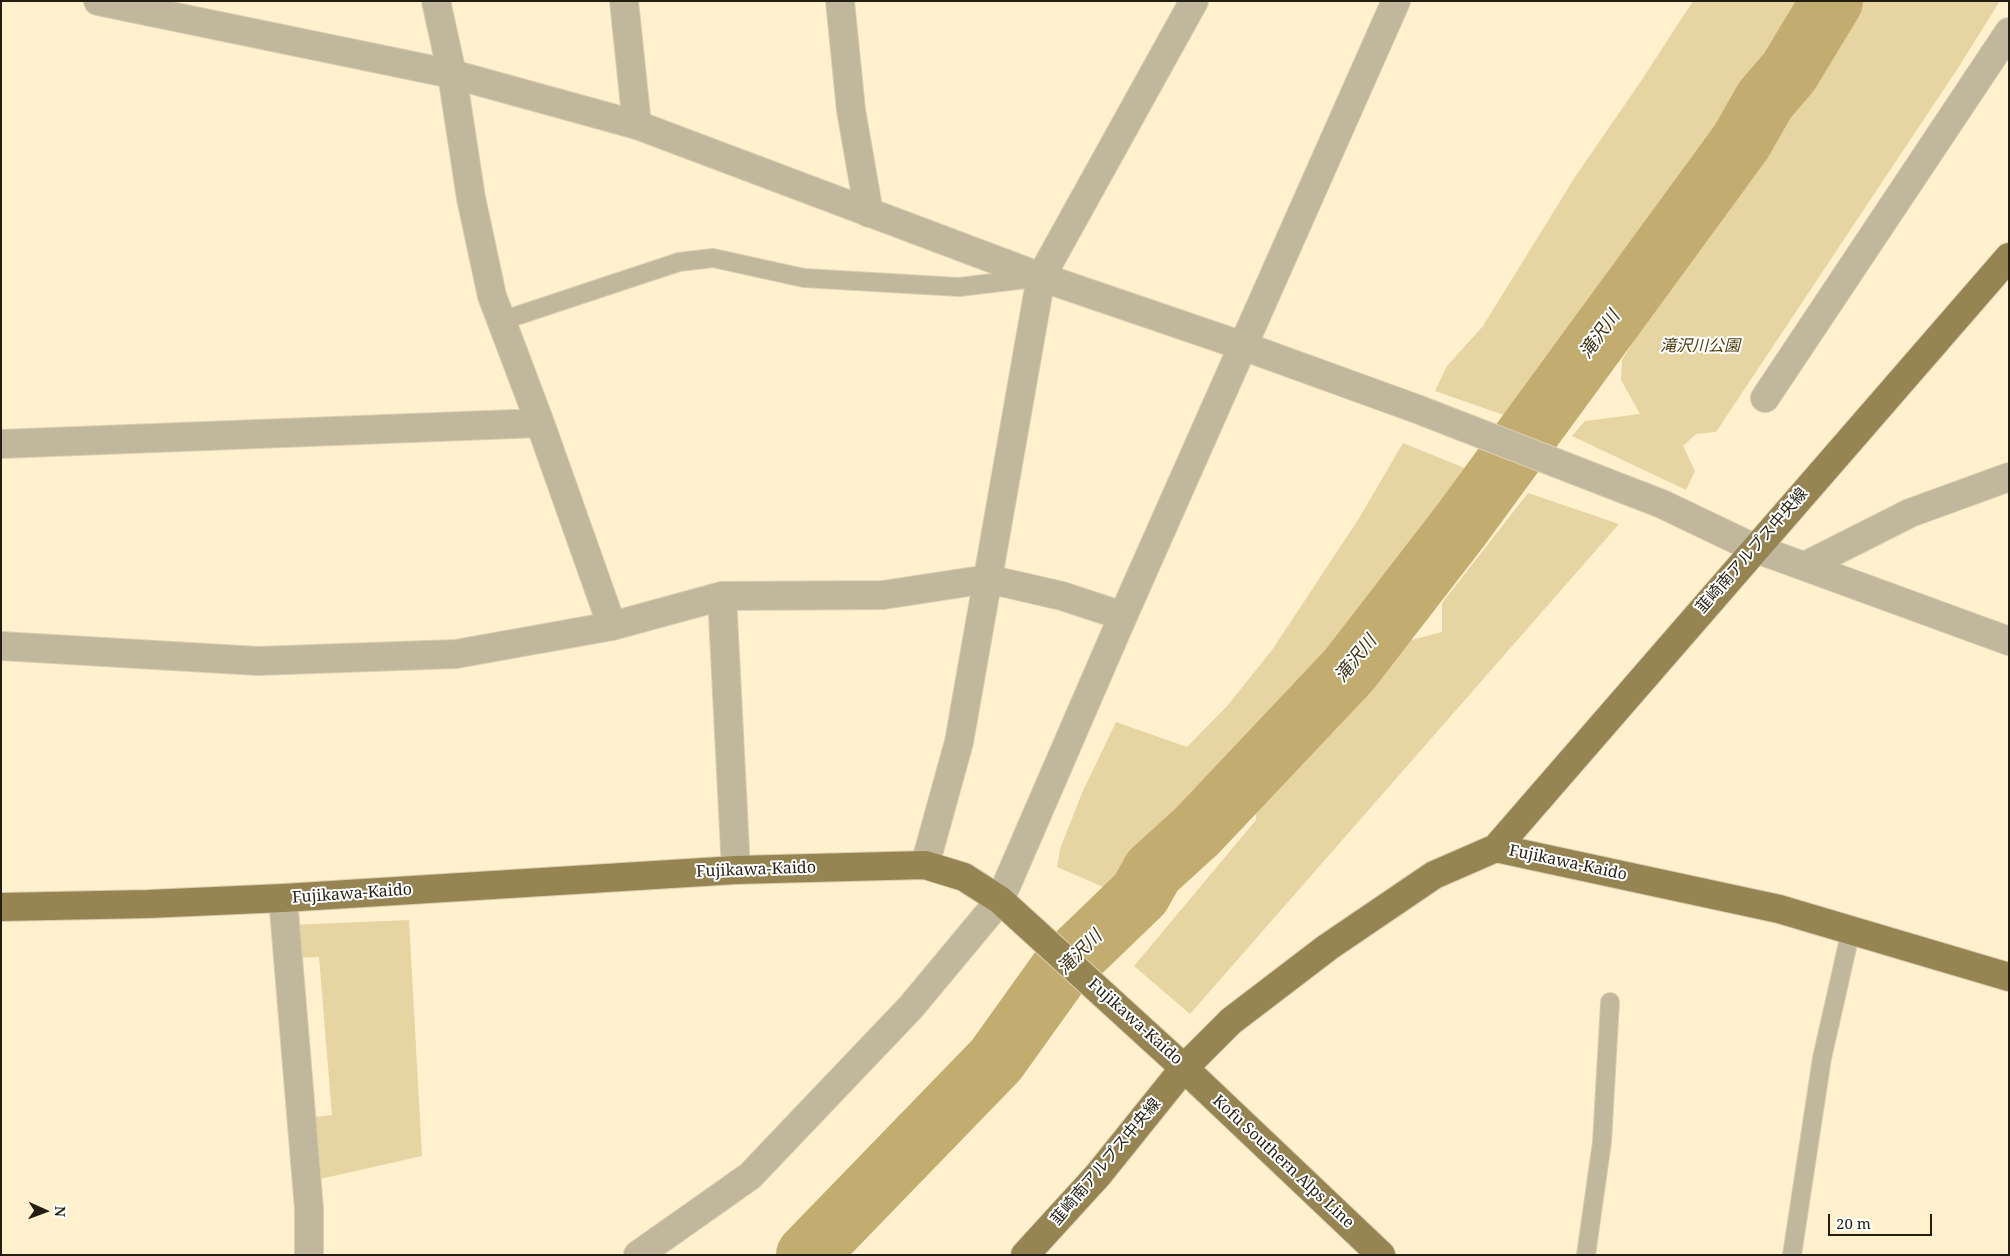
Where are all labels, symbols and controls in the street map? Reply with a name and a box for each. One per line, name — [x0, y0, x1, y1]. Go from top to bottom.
water label: 滝沢川 — [1575, 307, 1625, 363]
park label: 滝沢川公園 — [1660, 336, 1740, 356]
street label: 韮崎南アルプス中央線 — [1692, 484, 1812, 618]
water label: 滝沢川 — [1331, 631, 1381, 687]
street label: Fujikawa-Kaido — [1507, 841, 1629, 885]
street label: Fujikawa-Kaido — [696, 858, 816, 882]
street label: Fujikawa-Kaido — [291, 880, 413, 908]
water label: 滝沢川 — [1053, 926, 1107, 980]
street label: Fujikawa-Kaido — [1084, 975, 1186, 1069]
street label: Kofu Southern Alps Line — [1208, 1091, 1358, 1233]
street label: 韮崎南アルプス中央線 — [1047, 1095, 1165, 1229]
north arrow — [20, 1186, 70, 1236]
scale bar — [1830, 1204, 1934, 1236]
text: N — [51, 1206, 70, 1217]
text: 20 m — [1836, 1213, 1871, 1233]

